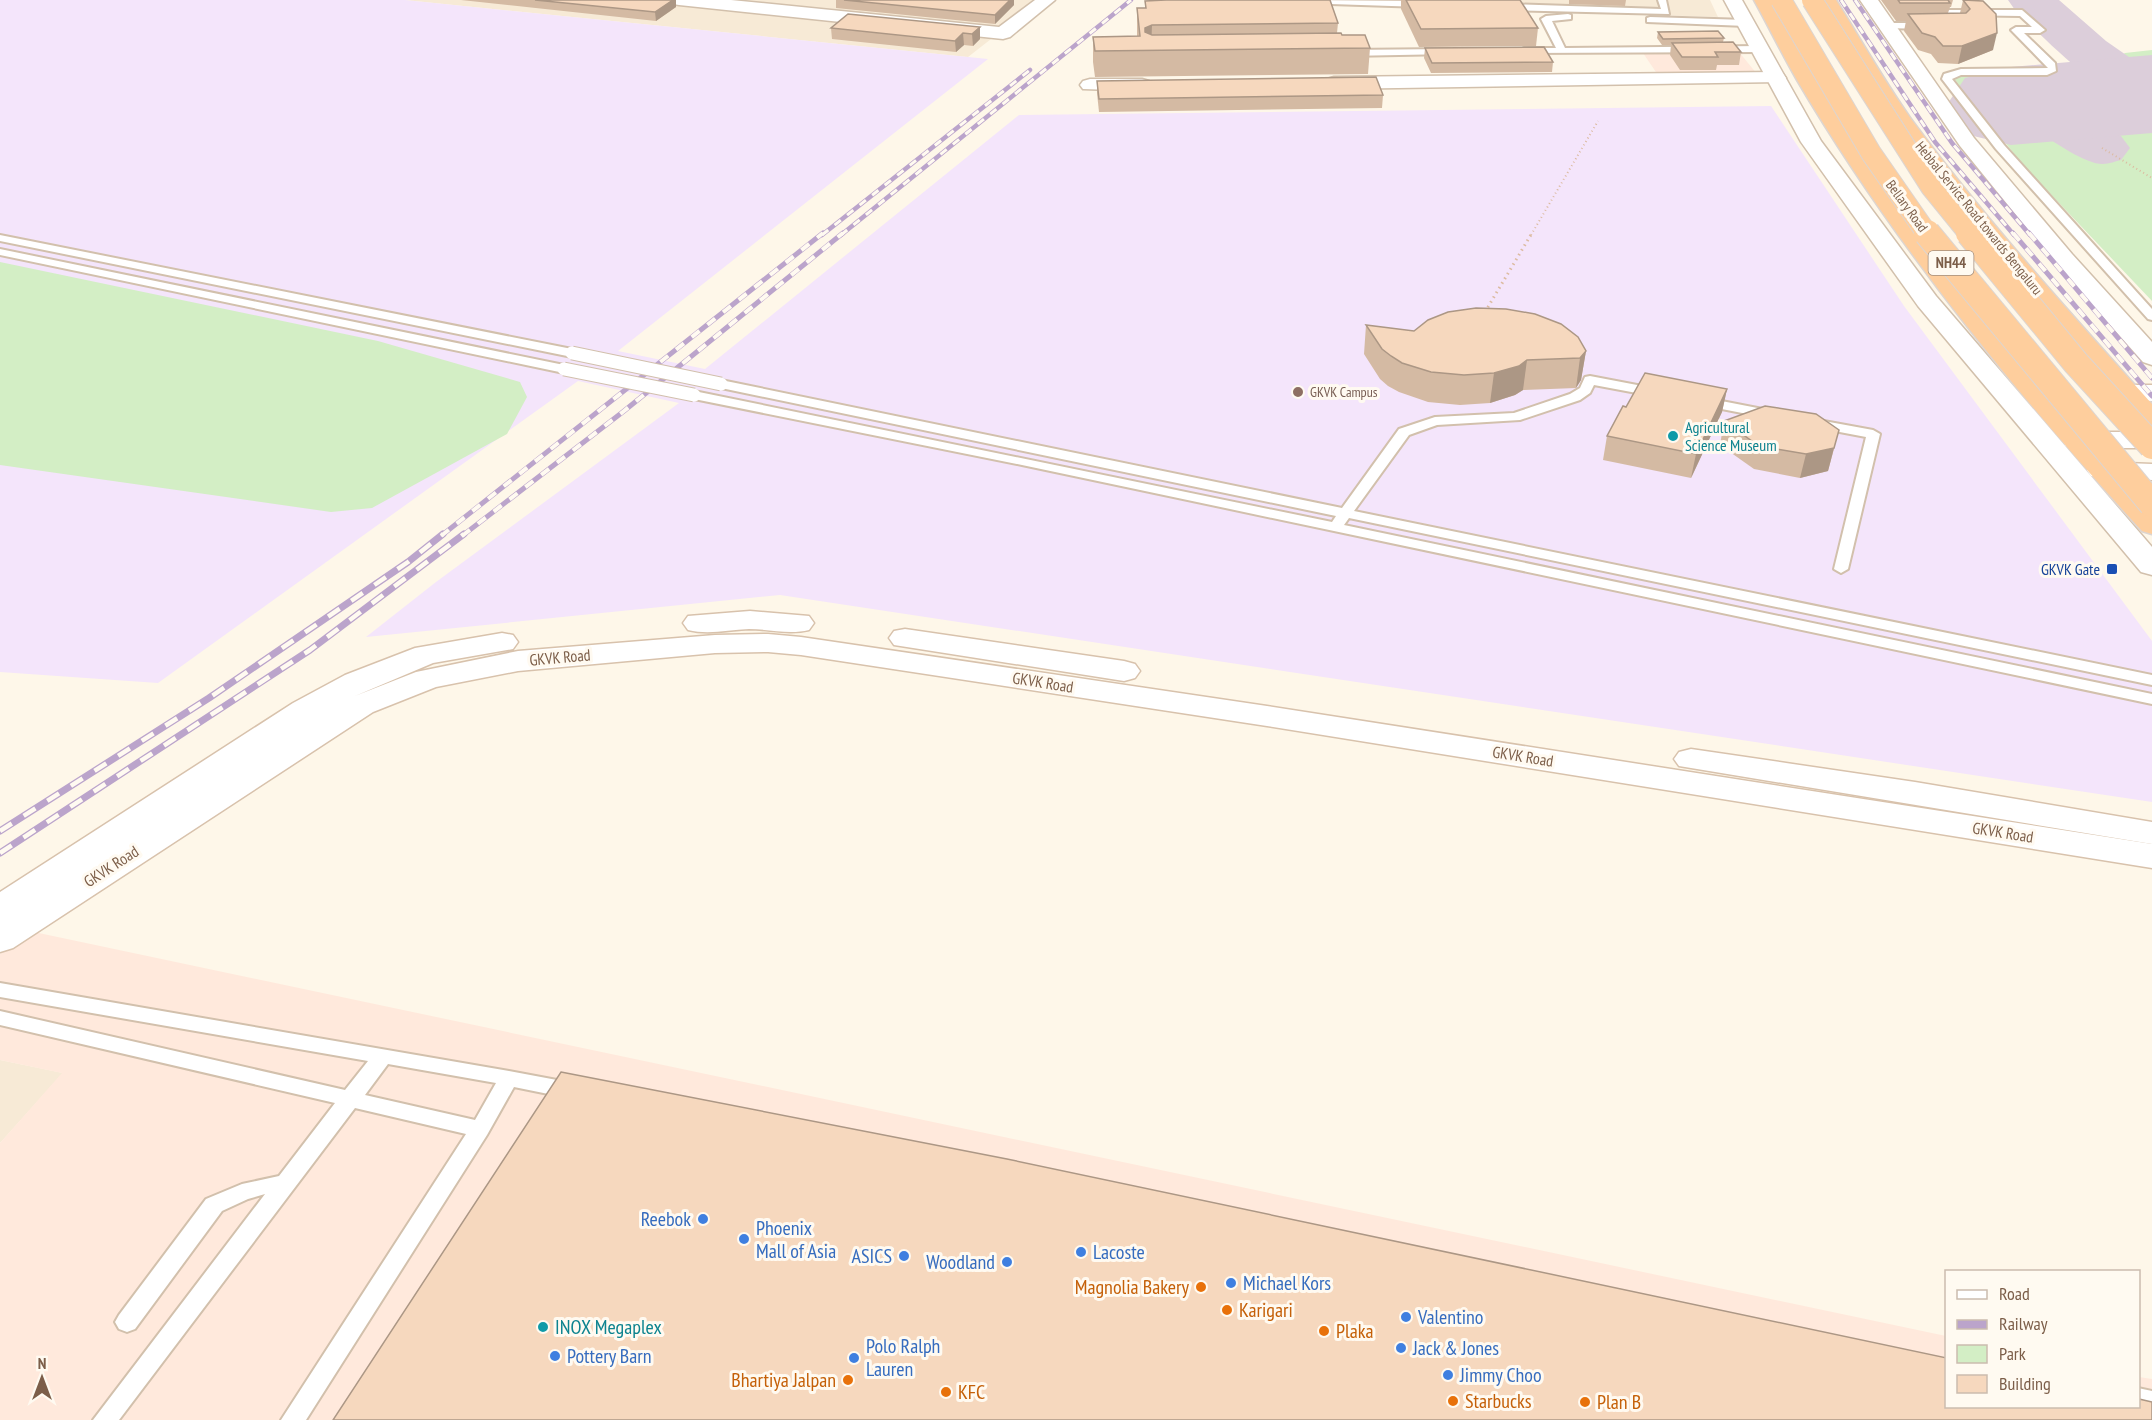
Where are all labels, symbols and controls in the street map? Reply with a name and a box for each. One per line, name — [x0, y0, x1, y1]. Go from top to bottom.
street label: Hebbal Service Road towards Bengaluru — [1912, 138, 2046, 298]
street label: Bellary Road — [1882, 176, 1932, 236]
road number: NH44 — [1928, 251, 1974, 275]
place label: GKVK Campus — [1310, 383, 1378, 401]
marker: GKVK Campus — [1291, 385, 1305, 399]
place label: Agricultural Science Museum — [1685, 417, 1777, 455]
marker: Agricultural Science Museum — [1666, 429, 1680, 443]
place label: GKVK Gate — [2041, 559, 2100, 579]
marker: GKVK Gate — [2105, 562, 2119, 576]
street label: GKVK Road — [529, 644, 591, 670]
street label: GKVK Road — [1011, 667, 1075, 697]
street label: GKVK Road — [1491, 741, 1555, 771]
street label: GKVK Road — [1971, 817, 2035, 847]
street label: GKVK Road — [80, 841, 142, 891]
place label: Reebok — [641, 1206, 691, 1232]
marker: Reebok — [696, 1212, 710, 1226]
place label: Phoenix Mall of Asia — [756, 1215, 836, 1264]
marker: Phoenix Mall of Asia — [737, 1232, 751, 1246]
place label: Lacoste — [1093, 1239, 1145, 1265]
place label: ASICS — [852, 1243, 892, 1269]
marker: Lacoste — [1074, 1245, 1088, 1259]
marker: ASICS — [897, 1249, 911, 1263]
place label: Woodland — [926, 1249, 995, 1275]
marker: Woodland — [1000, 1255, 1014, 1269]
place label: Michael Kors — [1243, 1270, 1331, 1296]
legend — [1945, 1270, 2140, 1408]
place label: Magnolia Bakery — [1075, 1274, 1189, 1300]
marker: Michael Kors — [1224, 1276, 1238, 1290]
marker: Magnolia Bakery — [1194, 1280, 1208, 1294]
text: Road — [1999, 1282, 2030, 1305]
place label: Karigari — [1239, 1297, 1293, 1323]
marker: Karigari — [1220, 1303, 1234, 1317]
place label: Valentino — [1417, 1304, 1483, 1330]
marker: Valentino — [1399, 1310, 1413, 1324]
text: Railway — [1999, 1312, 2048, 1335]
place label: INOX Megaplex — [555, 1314, 662, 1340]
place label: Plaka — [1336, 1318, 1373, 1344]
marker: INOX Megaplex — [536, 1320, 550, 1334]
marker: Plaka — [1317, 1324, 1331, 1338]
place label: Polo Ralph Lauren — [866, 1333, 940, 1382]
place label: Jack & Jones — [1412, 1335, 1499, 1361]
marker: Jack & Jones — [1394, 1341, 1408, 1355]
text: Park — [1999, 1342, 2026, 1365]
place label: Pottery Barn — [567, 1343, 652, 1369]
north arrow — [12, 1348, 72, 1408]
marker: Pottery Barn — [548, 1349, 562, 1363]
marker: Polo Ralph Lauren — [847, 1351, 861, 1365]
text: N — [38, 1353, 46, 1373]
place label: Jimmy Choo — [1459, 1362, 1542, 1388]
place label: Bhartiya Jalpan — [731, 1367, 836, 1393]
marker: Jimmy Choo — [1441, 1368, 1455, 1382]
text: Building — [1999, 1372, 2051, 1395]
marker: Bhartiya Jalpan — [841, 1373, 855, 1387]
place label: KFC — [958, 1379, 985, 1405]
marker: KFC — [939, 1385, 953, 1399]
place label: Starbucks — [1465, 1388, 1532, 1414]
place label: Plan B — [1597, 1389, 1641, 1415]
marker: Starbucks — [1446, 1394, 1460, 1408]
marker: Plan B — [1578, 1395, 1592, 1409]

